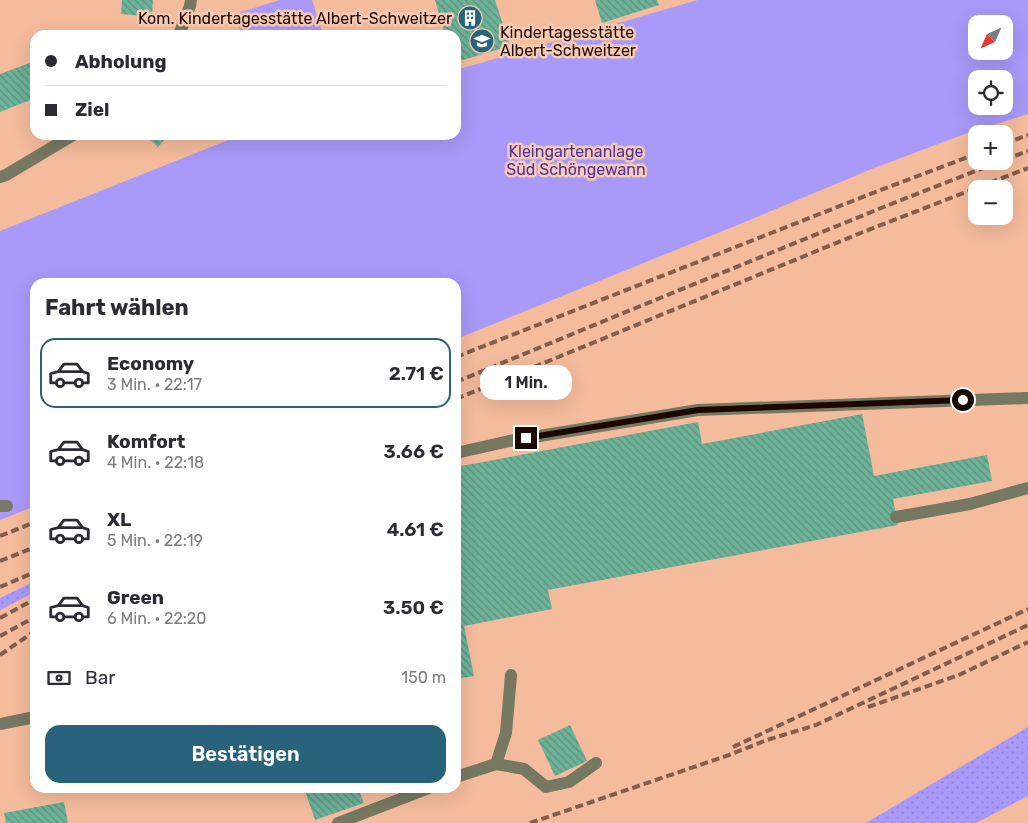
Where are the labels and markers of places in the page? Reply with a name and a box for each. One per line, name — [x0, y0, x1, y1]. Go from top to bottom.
building icon: Kom. Kindertagesstätte Albert-Schweitzer — [457, 5, 483, 31]
place label: Kom. Kindertagesstätte Albert-Schweitzer — [138, 9, 452, 28]
place label: Kindertagesstätte Albert-Schweitzer — [500, 23, 636, 60]
school or university icon: Kindertagesstätte Albert-Schweitzer — [469, 28, 495, 54]

